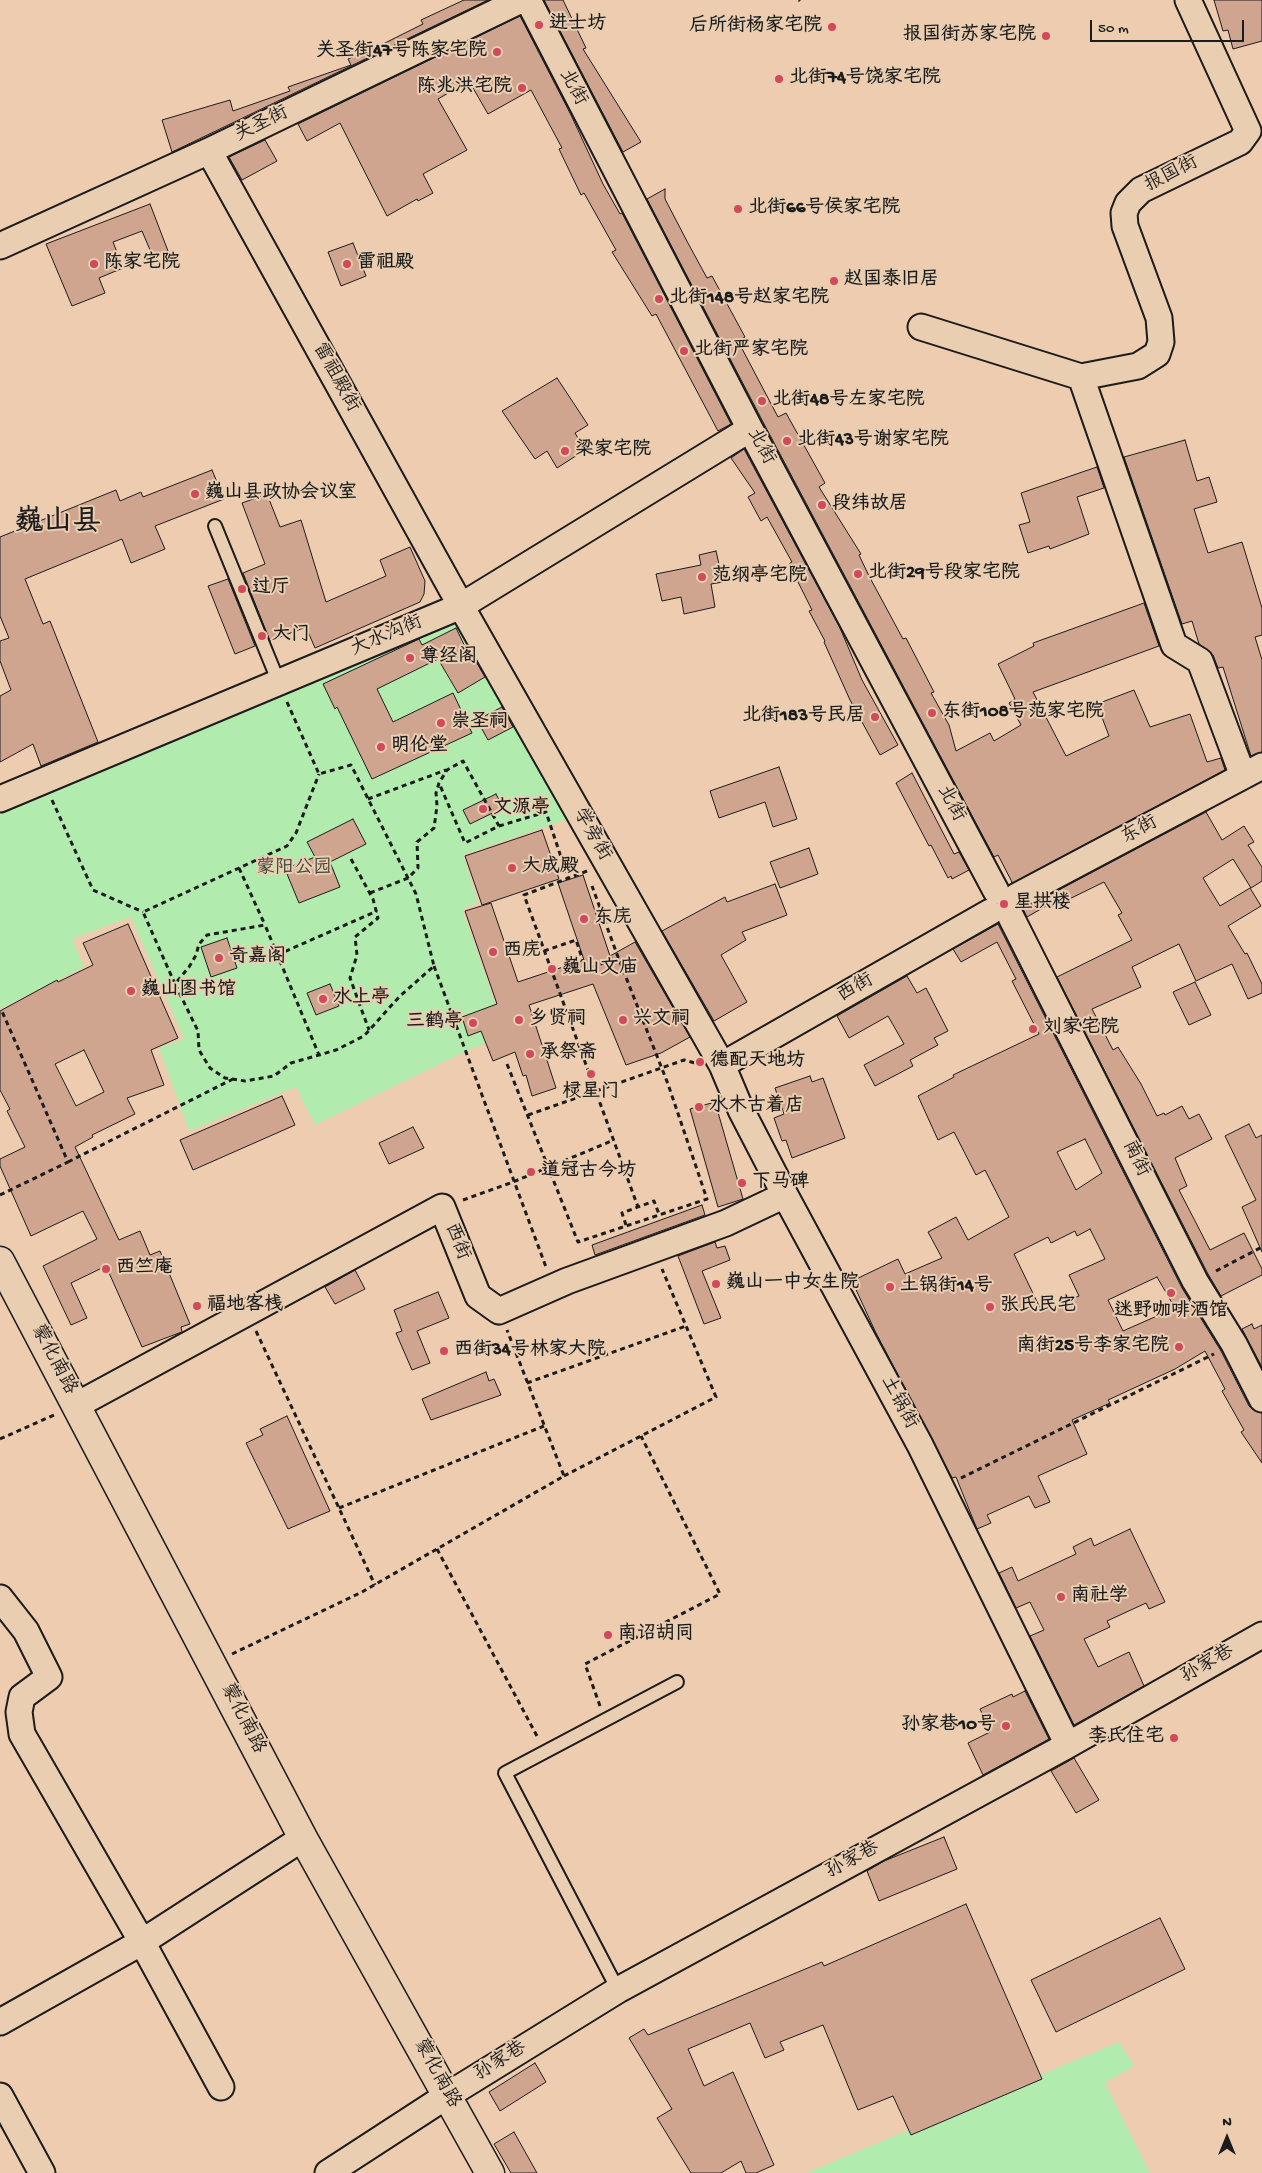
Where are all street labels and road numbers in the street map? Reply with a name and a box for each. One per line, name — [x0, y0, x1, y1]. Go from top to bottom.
street label: 北街 — [553, 66, 591, 110]
street label: 关圣街 — [231, 102, 293, 148]
street label: 报国街 — [1141, 152, 1203, 198]
street label: 雷祖殿街 — [307, 339, 363, 417]
street label: 北街 — [741, 425, 779, 469]
street label: 大水沟街 — [348, 612, 426, 662]
street label: 北街 — [931, 782, 969, 826]
street label: 学旁街 — [567, 805, 615, 865]
street label: 东街 — [1118, 812, 1162, 850]
street label: 西街 — [834, 970, 878, 1008]
street label: 南街 — [1116, 1137, 1154, 1181]
street label: 西街 — [438, 1220, 474, 1264]
street label: 蒙化南路 — [25, 1321, 81, 1399]
street label: 土锅街 — [875, 1372, 921, 1434]
street label: 孙家巷 — [1178, 1641, 1238, 1689]
street label: 蒙化南路 — [215, 1680, 269, 1758]
street label: 孙家巷 — [822, 1838, 884, 1884]
street label: 蒙化南路 — [408, 2035, 464, 2113]
street label: 孙家巷 — [471, 2037, 531, 2087]

